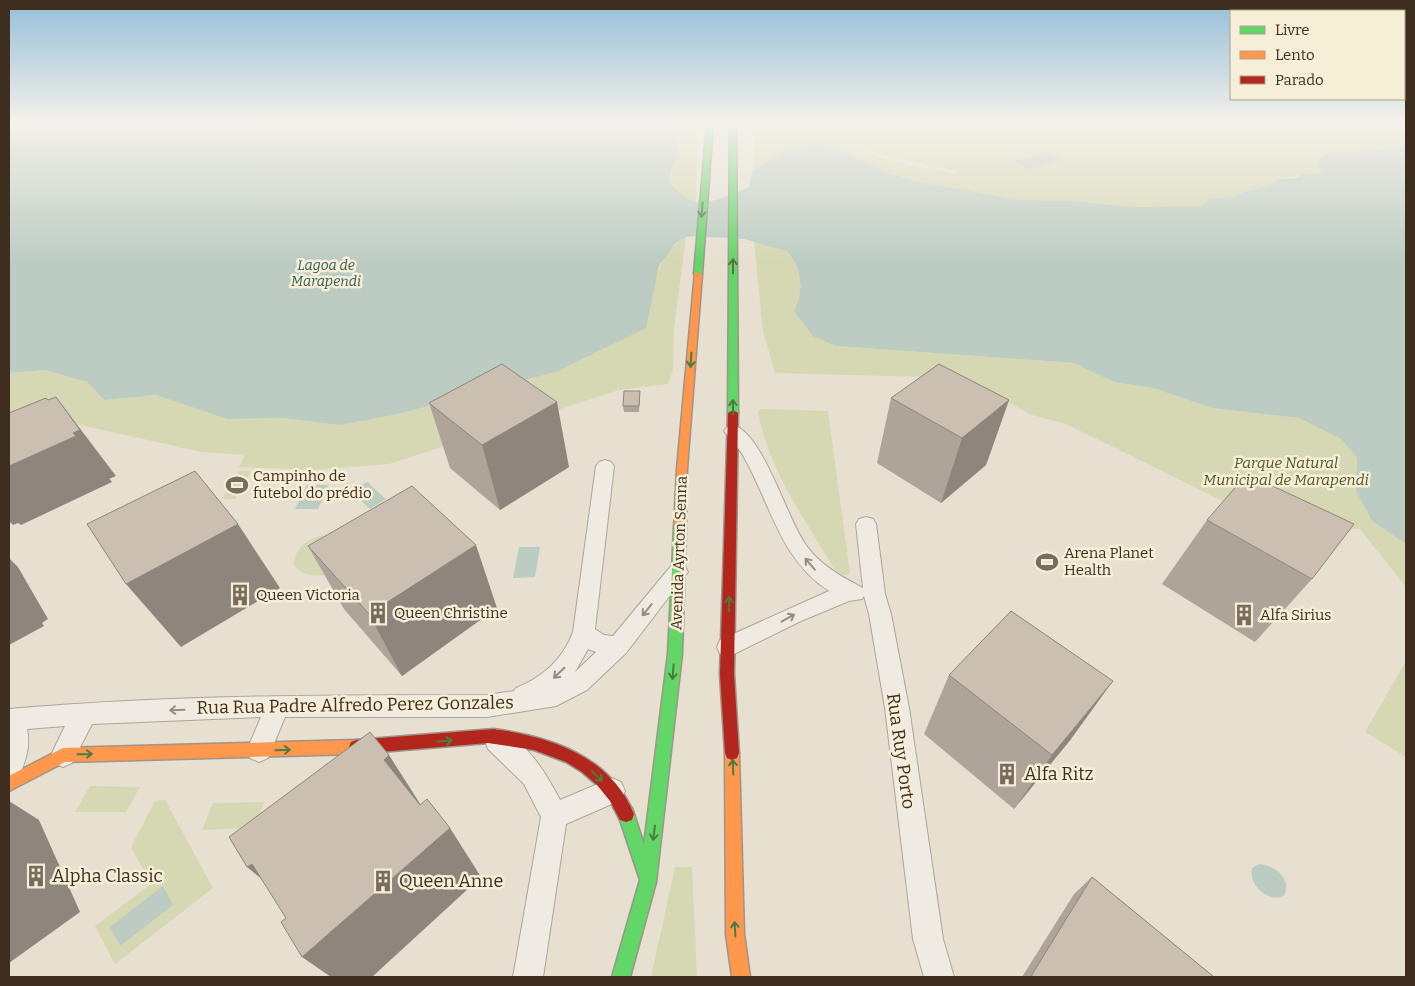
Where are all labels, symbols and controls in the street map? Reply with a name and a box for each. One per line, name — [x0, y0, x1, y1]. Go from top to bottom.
legend — [1230, 10, 1405, 100]
text: Livre — [1275, 21, 1310, 39]
text: Lento — [1275, 46, 1315, 64]
text: Parado — [1275, 71, 1324, 89]
one-way arrow — [697, 202, 707, 218]
water label: Lagoa de Marapendi — [291, 257, 361, 290]
one-way arrow — [728, 259, 738, 275]
one-way arrow — [687, 352, 696, 368]
one-way arrow — [728, 399, 738, 416]
park label: Parque Natural Municipal de Marapendi — [1203, 454, 1369, 489]
place label: Campinho de futebol do prédio — [253, 467, 372, 502]
sports icon: Campinho de futebol do prédio — [224, 472, 250, 498]
street label: Avenida Ayrton Senna — [667, 476, 691, 630]
place label: Arena Planet Health — [1064, 544, 1154, 579]
sports icon: Arena Planet Health — [1034, 549, 1060, 575]
one-way arrow — [804, 558, 815, 571]
building icon: Queen Victoria — [227, 582, 253, 608]
place label: Queen Victoria — [256, 586, 360, 604]
one-way arrow — [724, 596, 734, 612]
building icon: Queen Christine — [365, 600, 391, 626]
building icon: Alfa Sirius — [1231, 602, 1257, 628]
one-way arrow — [642, 603, 653, 616]
place label: Queen Christine — [394, 604, 508, 622]
place label: Alfa Sirius — [1260, 606, 1331, 624]
one-way arrow — [780, 613, 795, 623]
one-way arrow — [669, 664, 678, 680]
one-way arrow — [553, 667, 565, 679]
street label: Rua Rua Padre Alfredo Perez Gonzales — [196, 691, 514, 719]
street label: Rua Ruy Porto — [882, 692, 920, 810]
one-way arrow — [169, 705, 186, 715]
one-way arrow — [436, 736, 452, 746]
one-way arrow — [274, 745, 290, 754]
one-way arrow — [77, 750, 93, 759]
one-way arrow — [728, 759, 737, 775]
building icon: Alfa Ritz — [994, 761, 1020, 787]
place label: Alfa Ritz — [1024, 763, 1093, 785]
one-way arrow — [591, 769, 603, 781]
one-way arrow — [649, 825, 659, 841]
building icon: Alpha Classic — [23, 863, 49, 889]
place label: Alpha Classic — [52, 865, 163, 887]
building icon: Queen Anne — [370, 868, 396, 894]
place label: Queen Anne — [399, 870, 503, 892]
one-way arrow — [730, 921, 739, 937]

